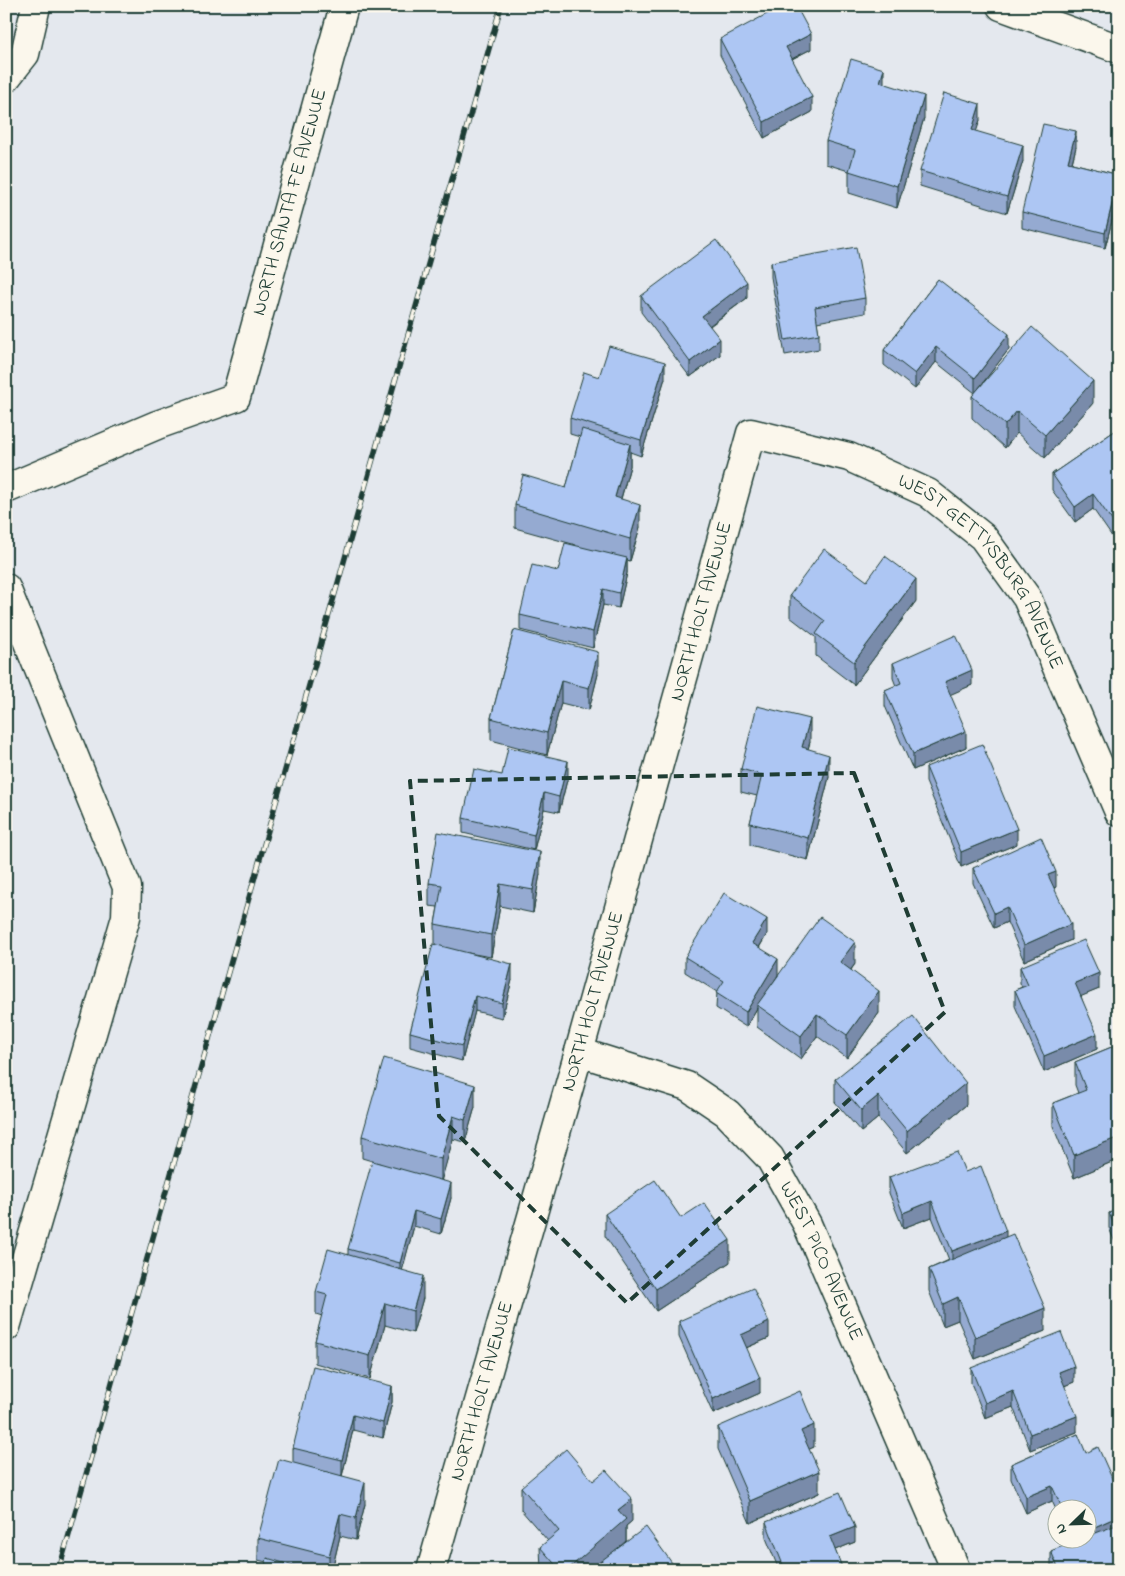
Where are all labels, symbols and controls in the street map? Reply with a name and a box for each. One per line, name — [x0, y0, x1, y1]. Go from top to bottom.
street label: NORTH SANTA FE AVENUE — [245, 85, 335, 319]
street label: WEST GETTYSBURG AVENUE — [893, 467, 1070, 674]
street label: NORTH HOLT AVENUE — [663, 518, 740, 705]
street label: NORTH HOLT AVENUE — [554, 908, 632, 1095]
street label: WEST PICO AVENUE — [771, 1176, 870, 1345]
street label: NORTH HOLT AVENUE — [443, 1298, 522, 1484]
north arrow — [1048, 1498, 1098, 1548]
text: N — [1050, 1520, 1073, 1537]

